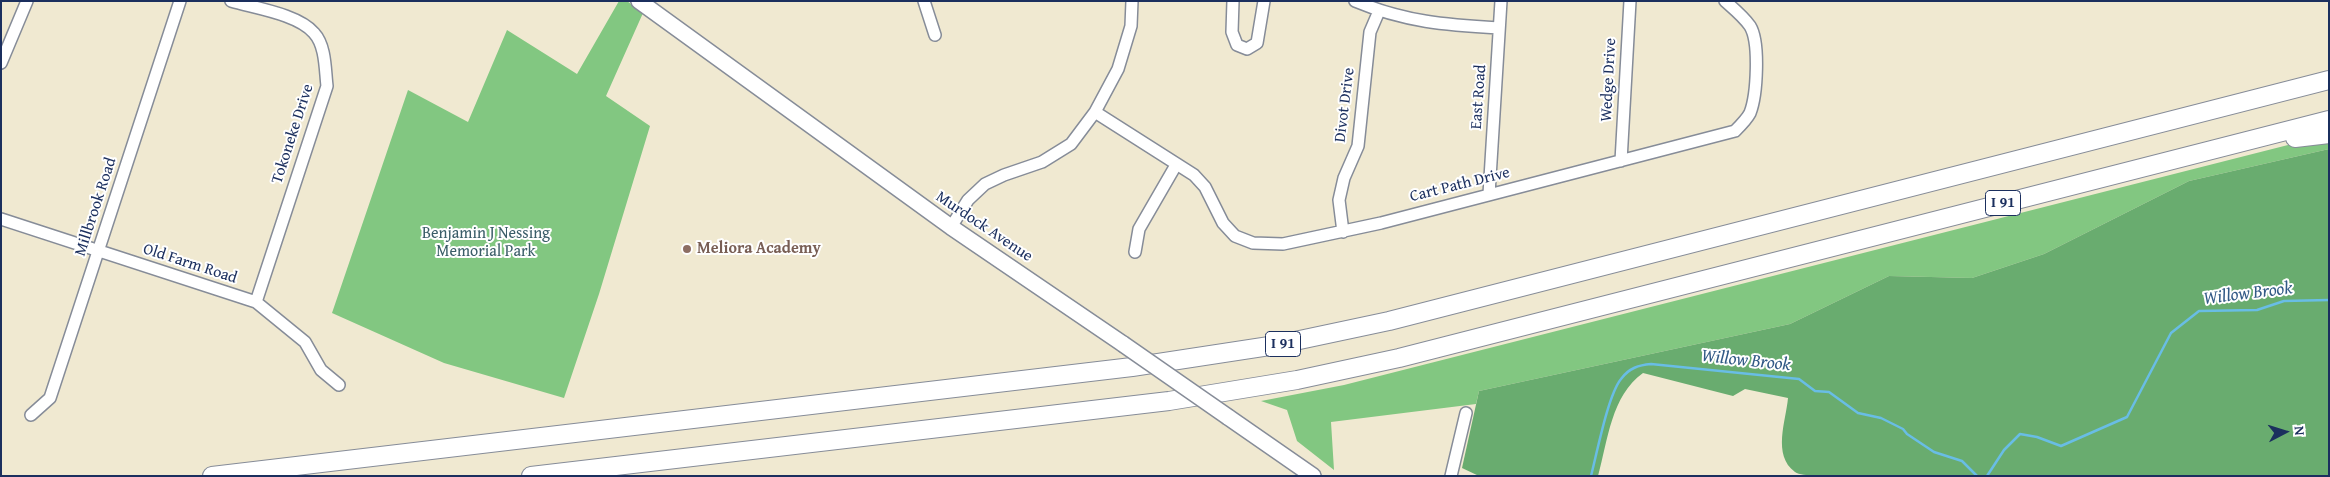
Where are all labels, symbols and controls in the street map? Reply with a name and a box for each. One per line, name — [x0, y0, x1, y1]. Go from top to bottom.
street label: Wedge Drive — [1597, 38, 1621, 122]
street label: East Road — [1467, 64, 1491, 130]
street label: Divot Drive — [1331, 67, 1359, 143]
street label: Tokoneke Drive — [268, 82, 318, 186]
street label: Millbrook Road — [71, 155, 121, 259]
street label: Cart Path Drive — [1408, 163, 1512, 207]
street label: Murdock Avenue — [932, 188, 1036, 266]
road number: I 91 — [1986, 190, 2020, 216]
park label: Benjamin J Nessing Memorial Park — [422, 224, 550, 262]
place label: Meliora Academy — [697, 239, 821, 259]
street label: Old Farm Road — [141, 240, 239, 288]
marker: Meliora Academy — [681, 243, 693, 255]
water label: Willow Brook — [2202, 278, 2294, 310]
road number: I 91 — [1266, 332, 1300, 356]
water label: Willow Brook — [1700, 346, 1792, 376]
north arrow — [2260, 407, 2310, 457]
text: N — [2290, 425, 2310, 436]

